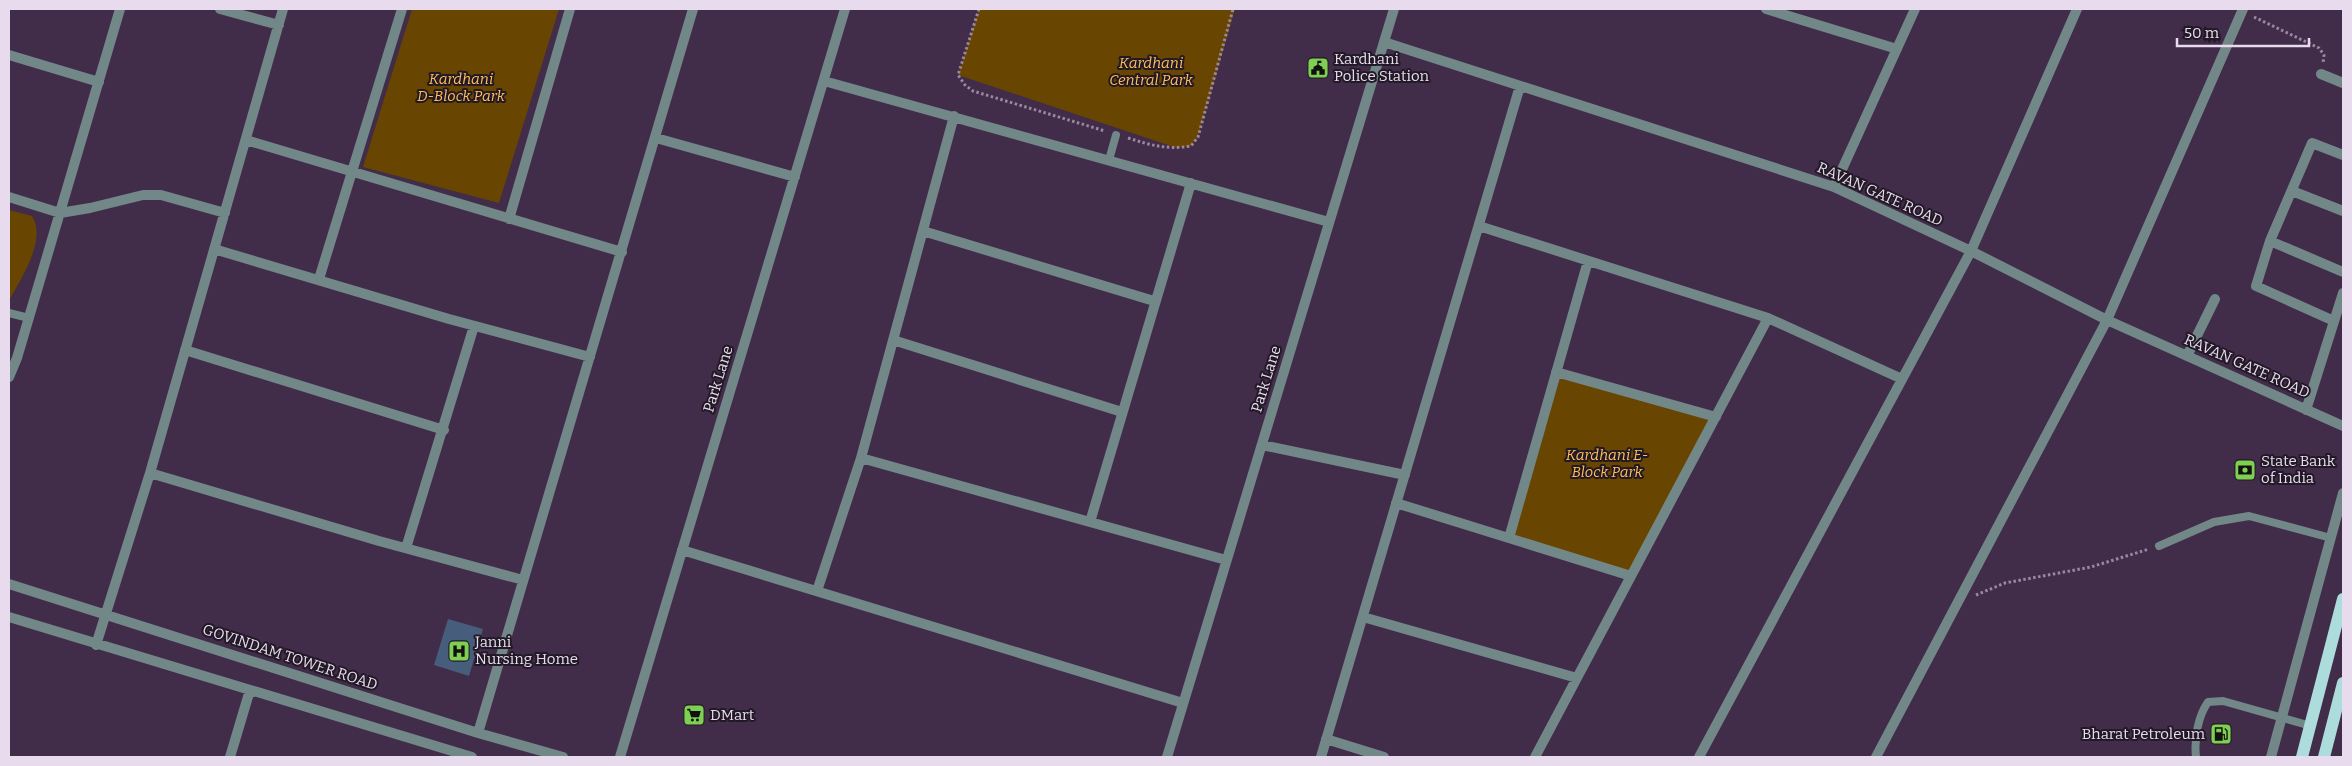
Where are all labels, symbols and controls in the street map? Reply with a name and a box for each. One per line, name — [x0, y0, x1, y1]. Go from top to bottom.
scale bar — [2177, 15, 2310, 47]
text: 50 m — [2184, 24, 2220, 42]
place label: Kardhani Police Station — [1334, 50, 1430, 85]
park label: Kardhani Central Park — [1109, 54, 1194, 89]
public building icon: Kardhani Police Station — [1306, 56, 1330, 80]
park label: Kardhani D-Block Park — [417, 70, 506, 105]
street label: RAVAN GATE ROAD — [1814, 158, 1946, 230]
street label: RAVAN GATE ROAD — [2181, 330, 2313, 402]
street label: Park Lane — [699, 344, 737, 414]
street label: Park Lane — [1247, 344, 1285, 414]
park label: Kardhani E- Block Park — [1566, 446, 1648, 481]
place label: State Bank of India — [2261, 452, 2336, 487]
bank icon: State Bank of India — [2233, 458, 2257, 482]
street label: GOVINDAM TOWER ROAD — [200, 620, 380, 694]
place label: Janni Nursing Home — [474, 633, 578, 668]
hospital icon: Janni Nursing Home — [447, 639, 471, 663]
supermarket icon: DMart — [682, 703, 706, 727]
place label: DMart — [710, 706, 755, 724]
fuel station icon: Bharat Petroleum — [2209, 722, 2233, 746]
place label: Bharat Petroleum — [2082, 725, 2206, 743]

